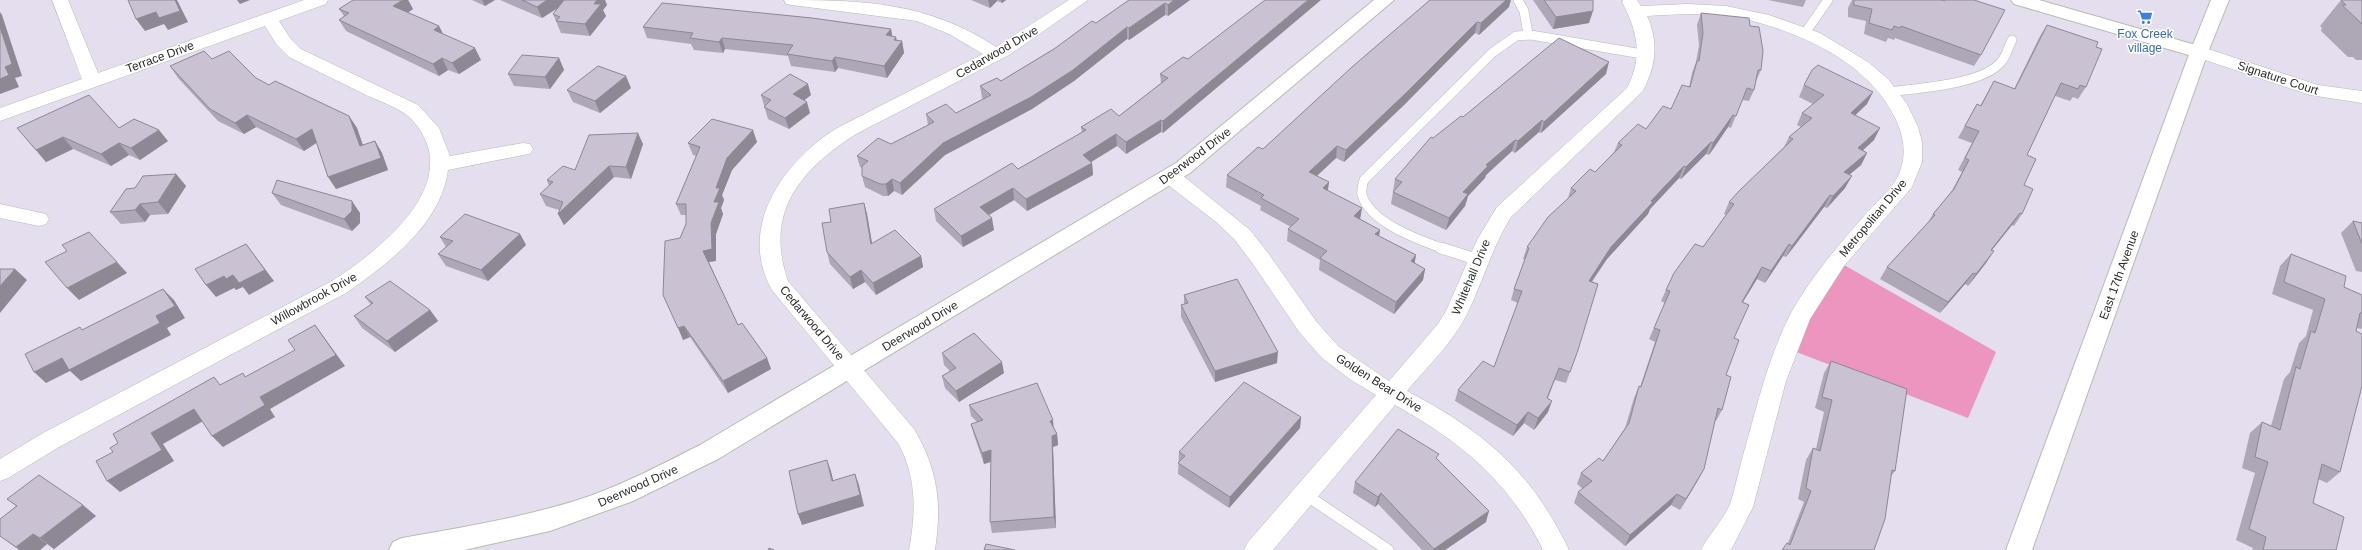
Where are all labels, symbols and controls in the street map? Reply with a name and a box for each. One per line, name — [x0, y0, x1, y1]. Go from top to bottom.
supermarket icon: Fox Creek village — [2136, 8, 2154, 26]
street label: Cedarwood Drive — [953, 23, 1041, 81]
place label: Fox Creek village — [2117, 27, 2174, 55]
street label: Terrace Drive — [124, 38, 196, 76]
street label: Signature Court — [2236, 58, 2321, 98]
street label: Deerwood Drive — [1156, 124, 1234, 187]
street label: Metropolitan Drive — [1836, 176, 1910, 260]
street label: East 17th Avenue — [2096, 228, 2142, 321]
street label: Whitehall Drive — [1449, 237, 1493, 317]
street label: Willowbrook Drive — [269, 269, 360, 328]
street label: Cedarwood Drive — [777, 283, 847, 363]
street label: Deerwood Drive — [880, 298, 961, 354]
street label: Golden Bear Drive — [1333, 351, 1425, 415]
street label: Deerwood Drive — [596, 462, 680, 510]

